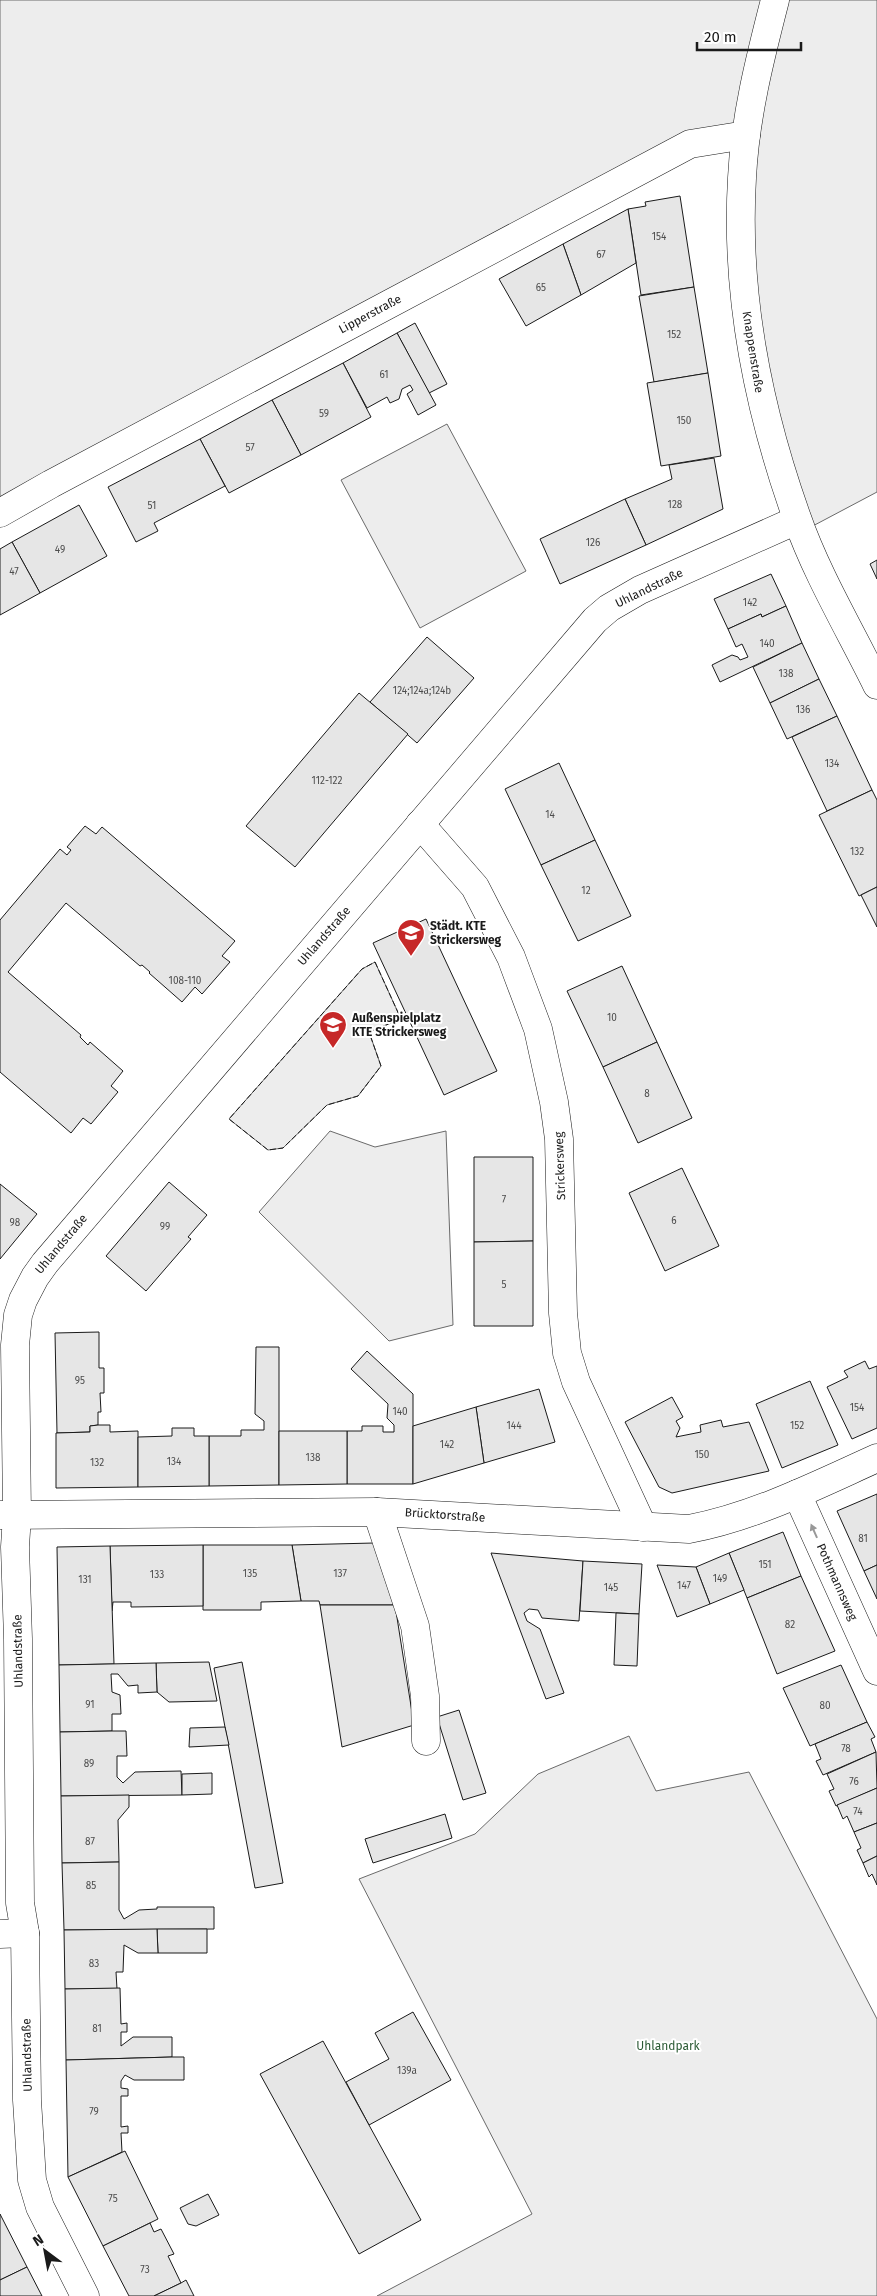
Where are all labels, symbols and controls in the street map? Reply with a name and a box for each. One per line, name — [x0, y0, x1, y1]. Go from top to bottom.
scale bar — [697, 20, 801, 52]
text: 20 m — [704, 28, 737, 46]
house number: 154 — [652, 231, 667, 243]
house number: 67 — [596, 249, 606, 261]
house number: 65 — [536, 282, 546, 294]
street label: Lipperstraße — [336, 292, 404, 336]
street label: Knappenstraße — [740, 310, 766, 394]
house number: 152 — [667, 329, 681, 341]
house number: 61 — [379, 369, 389, 381]
house number: 59 — [319, 408, 329, 420]
house number: 150 — [677, 415, 692, 427]
house number: 57 — [245, 442, 255, 454]
house number: 128 — [668, 499, 683, 511]
house number: 51 — [148, 500, 156, 512]
house number: 126 — [586, 537, 600, 549]
house number: 49 — [55, 544, 65, 556]
house number: 47 — [9, 566, 19, 578]
street label: Uhlandstraße — [613, 566, 685, 610]
house number: 142 — [743, 597, 757, 609]
house number: 140 — [759, 638, 775, 650]
house number: 138 — [779, 668, 794, 680]
house number: 124;124a;124b — [393, 685, 451, 697]
house number: 136 — [796, 704, 810, 716]
house number: 134 — [825, 758, 840, 770]
house number: 112-122 — [311, 775, 343, 787]
house number: 14 — [545, 809, 556, 821]
house number: 132 — [850, 846, 864, 858]
house number: 12 — [581, 885, 591, 897]
street label: Uhlandstraße — [295, 904, 353, 968]
school or university icon: Städt. KTE Strickersweg — [396, 918, 426, 957]
place label: Städt. KTE Strickersweg — [430, 919, 502, 947]
house number: 108-110 — [169, 975, 202, 987]
school or university icon: Außenspielplatz KTE Strickersweg — [318, 1010, 348, 1049]
place label: Außenspielplatz KTE Strickersweg — [351, 1011, 447, 1039]
house number: 10 — [607, 1012, 617, 1024]
house number: 8 — [644, 1088, 650, 1100]
street label: Strickersweg — [552, 1131, 568, 1201]
house number: 7 — [502, 1194, 507, 1206]
street label: Uhlandstraße — [32, 1211, 90, 1277]
house number: 6 — [671, 1215, 677, 1227]
house number: 98 — [10, 1217, 21, 1229]
house number: 99 — [160, 1221, 170, 1233]
house number: 5 — [501, 1279, 507, 1291]
house number: 95 — [75, 1375, 85, 1387]
house number: 154 — [850, 1402, 865, 1414]
house number: 140 — [392, 1406, 408, 1418]
house number: 144 — [507, 1420, 522, 1432]
house number: 152 — [790, 1420, 804, 1432]
house number: 142 — [440, 1439, 454, 1451]
house number: 150 — [695, 1449, 710, 1461]
house number: 138 — [306, 1452, 321, 1464]
house number: 134 — [167, 1456, 182, 1468]
house number: 132 — [90, 1457, 104, 1469]
street label: Brücktorstraße — [404, 1505, 486, 1525]
one-way arrow — [810, 1524, 818, 1538]
house number: 81 — [858, 1533, 868, 1545]
street label: Pothmannsweg — [814, 1541, 861, 1623]
house number: 151 — [758, 1559, 772, 1571]
house number: 135 — [243, 1568, 257, 1580]
house number: 137 — [333, 1568, 347, 1580]
house number: 133 — [150, 1569, 164, 1581]
house number: 149 — [713, 1573, 727, 1585]
house number: 131 — [78, 1574, 92, 1586]
house number: 147 — [677, 1580, 691, 1592]
house number: 145 — [604, 1582, 618, 1594]
street label: Uhlandstraße — [10, 1614, 26, 1688]
house number: 82 — [785, 1619, 795, 1631]
house number: 91 — [85, 1699, 95, 1711]
house number: 80 — [819, 1700, 831, 1712]
house number: 78 — [841, 1743, 851, 1755]
house number: 89 — [84, 1758, 94, 1770]
house number: 76 — [849, 1776, 859, 1788]
house number: 74 — [853, 1806, 863, 1818]
house number: 87 — [85, 1836, 95, 1848]
house number: 85 — [86, 1880, 96, 1892]
house number: 83 — [89, 1958, 99, 1970]
street label: Uhlandstraße — [19, 2018, 35, 2092]
house number: 81 — [92, 2023, 102, 2035]
park label: Uhlandpark — [636, 2039, 701, 2053]
house number: 139a — [397, 2065, 417, 2077]
house number: 79 — [89, 2106, 99, 2118]
house number: 75 — [108, 2193, 118, 2205]
north arrow — [20, 2226, 70, 2276]
text: N — [30, 2231, 47, 2250]
house number: 73 — [140, 2264, 150, 2276]

